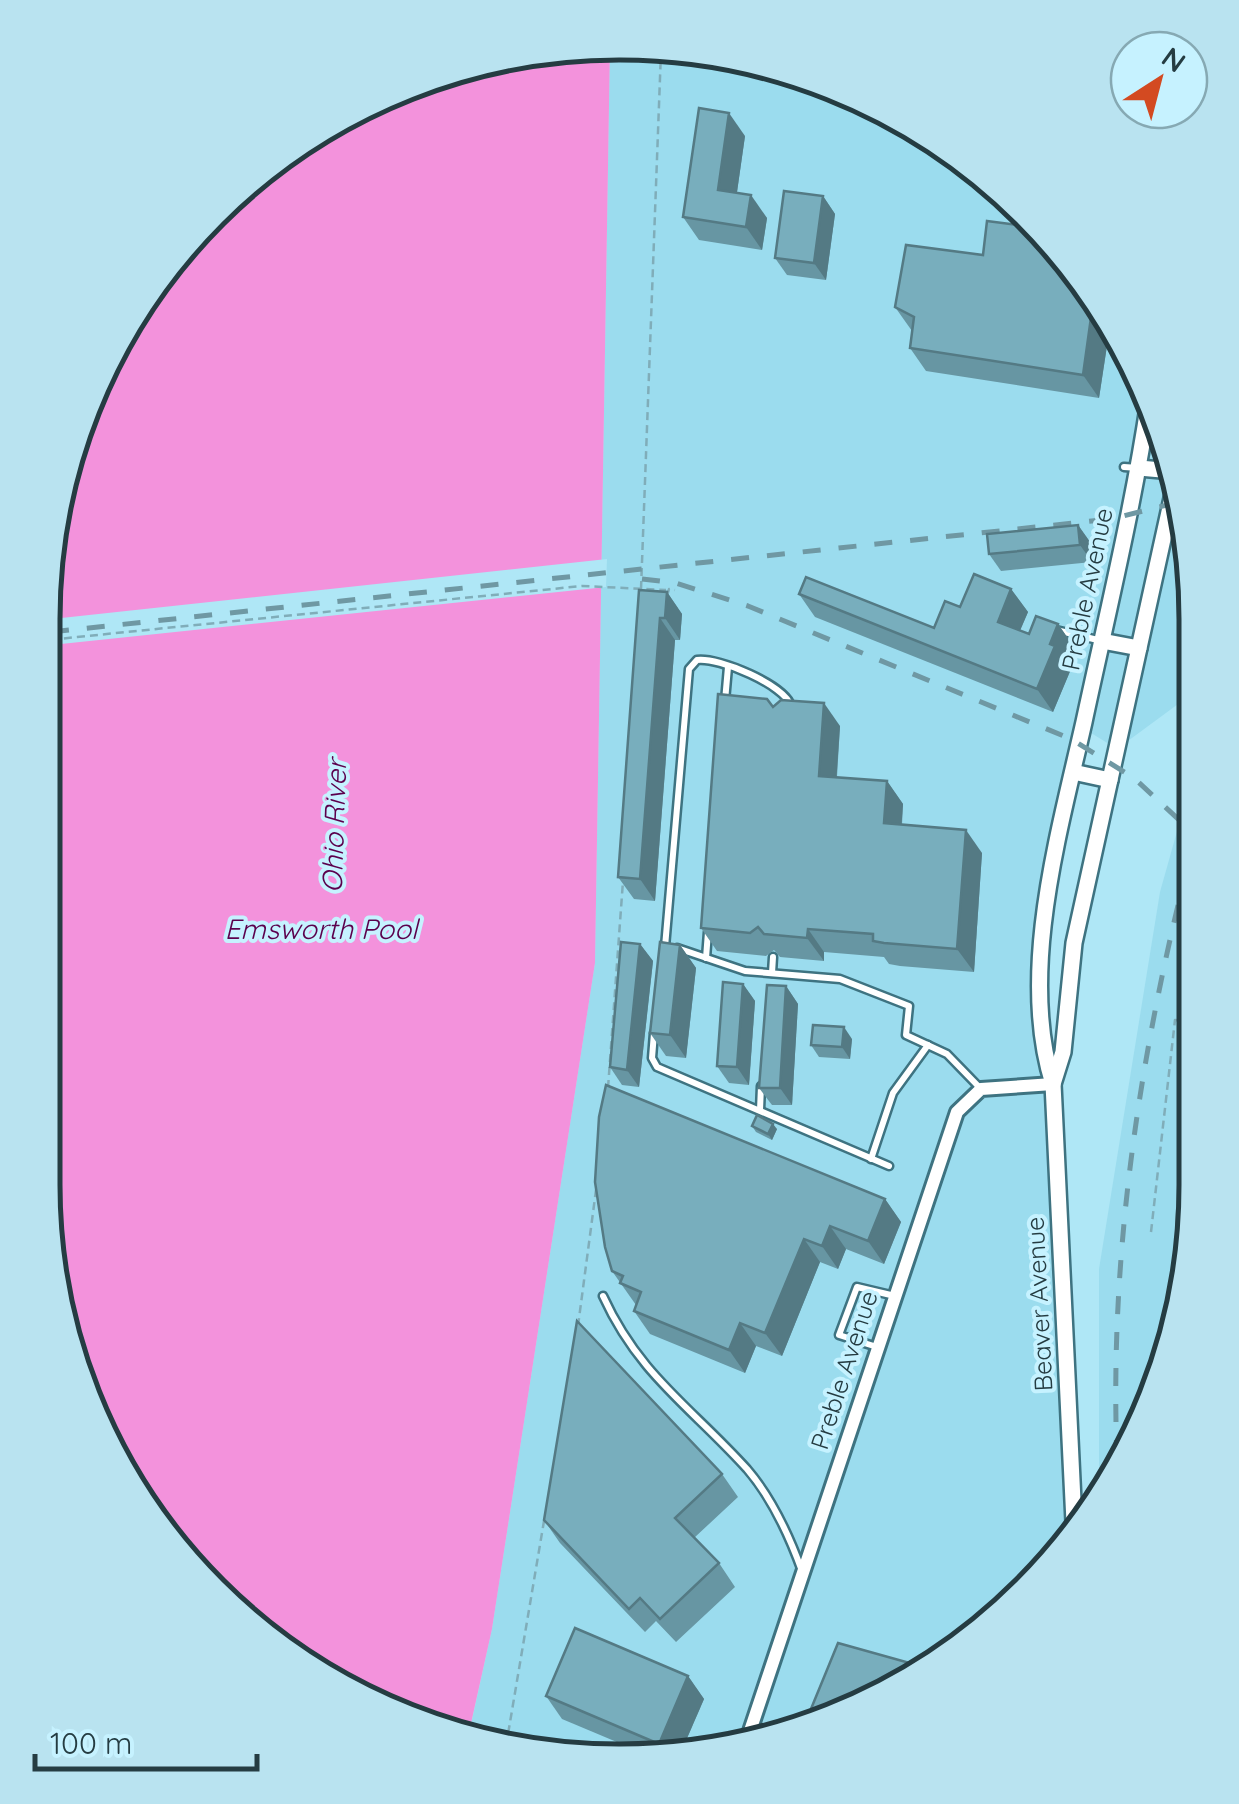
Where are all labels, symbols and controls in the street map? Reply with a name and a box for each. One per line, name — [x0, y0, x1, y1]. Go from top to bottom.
north arrow — [1109, 30, 1209, 130]
text: N — [1155, 39, 1193, 80]
street label: Preble Avenue — [1054, 505, 1119, 673]
water label: Ohio River — [314, 755, 353, 894]
water label: Emsworth Pool — [224, 911, 421, 946]
street label: Beaver Avenue — [1018, 1216, 1059, 1392]
street label: Preble Avenue — [803, 1286, 884, 1453]
scale bar — [35, 1709, 258, 1771]
text: 100 m — [50, 1724, 132, 1762]

